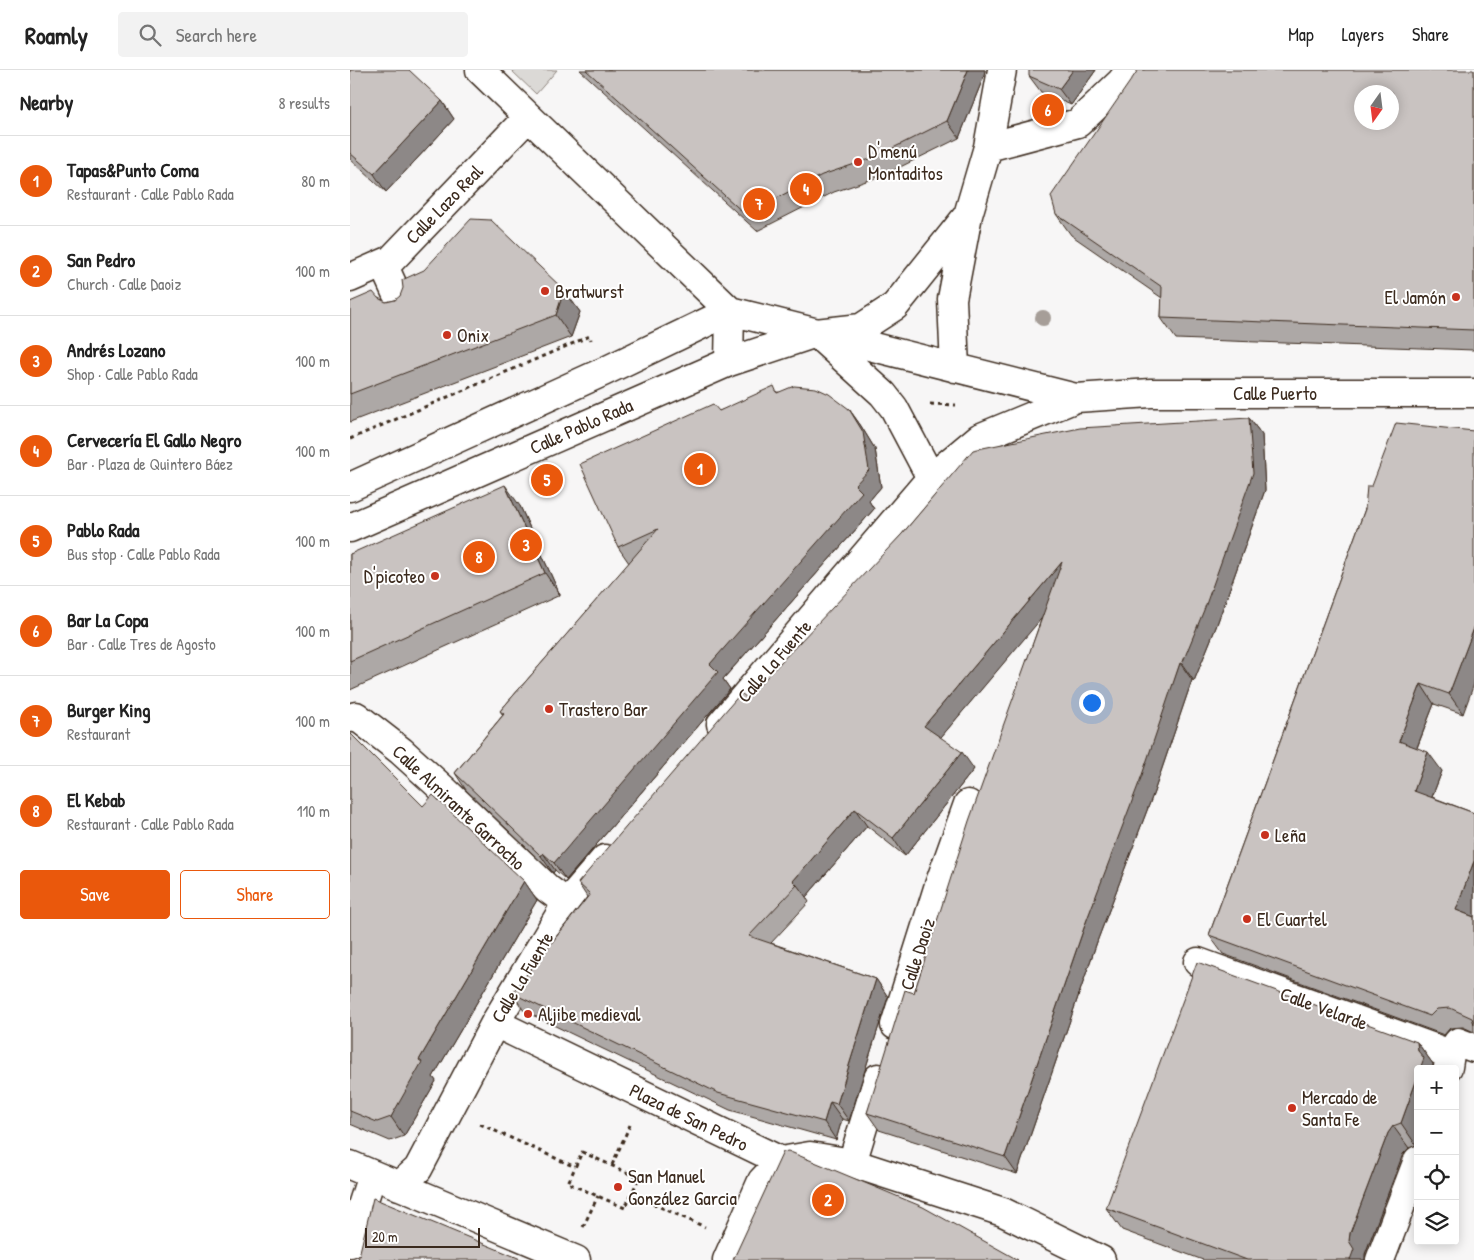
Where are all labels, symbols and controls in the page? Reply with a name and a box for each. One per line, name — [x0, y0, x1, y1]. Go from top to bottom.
search box — [118, 12, 468, 57]
text: Roamly — [25, 19, 88, 51]
icon: search — [136, 21, 164, 49]
text: Search here — [176, 22, 257, 48]
text: Map — [1288, 22, 1314, 47]
text: Layers — [1342, 22, 1384, 47]
text: Share — [1412, 22, 1449, 47]
north arrow — [1354, 85, 1399, 130]
text: Nearby — [20, 88, 73, 117]
pin: 6 — [1032, 91, 1064, 129]
text: 8 results — [278, 92, 330, 114]
place label: D'menú Montaditos — [868, 138, 943, 186]
marker: D'menú Montaditos — [852, 156, 864, 168]
text: Tapas&Punto Coma — [67, 157, 199, 183]
street label: Calle Lazo Real — [399, 158, 489, 249]
text: 1 — [33, 170, 39, 192]
text: 80 m — [301, 170, 330, 192]
pin: 4 — [790, 170, 822, 208]
text: Restaurant · Calle Pablo Rada — [67, 183, 234, 205]
pin: 7 — [743, 185, 775, 223]
text: San Pedro — [67, 247, 135, 273]
text: 2 — [32, 260, 40, 282]
text: 100 m — [295, 260, 330, 282]
text: Church · Calle Daoiz — [67, 273, 181, 295]
place label: Bratwurst — [555, 278, 624, 304]
place label: El Jamón — [1385, 284, 1446, 310]
marker: Bratwurst — [539, 285, 551, 297]
marker: El Jamón — [1450, 291, 1462, 303]
place label: Onix — [457, 322, 489, 348]
marker: Onix — [441, 329, 453, 341]
text: Andrés Lozano — [67, 337, 165, 363]
text: 3 — [32, 350, 40, 372]
text: 100 m — [295, 350, 330, 372]
text: Shop · Calle Pablo Rada — [67, 363, 198, 385]
street label: Calle Puerto — [1233, 380, 1317, 406]
street label: Calle Pablo Rada — [525, 391, 637, 460]
text: Cervecería El Gallo Negro — [67, 427, 241, 453]
text: 4 — [33, 440, 39, 462]
text: 100 m — [295, 440, 330, 462]
pin: 1 — [684, 450, 716, 488]
text: Bar · Plaza de Quintero Báez — [67, 453, 233, 475]
pin: 5 — [531, 461, 563, 499]
text: Pablo Rada — [67, 517, 139, 543]
pin: 3 — [510, 526, 542, 564]
text: 5 — [33, 530, 39, 552]
text: 100 m — [295, 530, 330, 552]
pin: 8 — [463, 538, 495, 576]
text: Bus stop · Calle Pablo Rada — [67, 543, 220, 565]
place label: D'picoteo — [364, 563, 425, 589]
marker: D'picoteo — [429, 570, 441, 582]
text: Bar La Copa — [67, 607, 148, 633]
street label: Calle La Fuente — [731, 614, 818, 708]
text: 6 — [33, 620, 39, 642]
text: 100 m — [295, 620, 330, 642]
text: Bar · Calle Tres de Agosto — [67, 633, 216, 655]
your location — [1079, 690, 1105, 716]
place label: Trastero Bar — [559, 696, 648, 722]
text: Burger King — [67, 697, 151, 723]
marker: Trastero Bar — [543, 703, 555, 715]
text: 7 — [32, 710, 40, 732]
text: 100 m — [295, 710, 330, 732]
text: Restaurant — [67, 723, 130, 745]
street label: Calle Almirante Garrocho — [387, 738, 531, 876]
text: El Kebab — [67, 787, 125, 813]
text: 8 — [33, 800, 39, 822]
text: 110 m — [297, 800, 330, 822]
text: Restaurant · Calle Pablo Rada — [67, 813, 234, 835]
place label: Leña — [1275, 822, 1306, 848]
marker: Leña — [1259, 829, 1271, 841]
button: Save — [20, 870, 170, 919]
button: Share — [180, 870, 330, 919]
place label: El Cuartel — [1257, 906, 1328, 932]
marker: El Cuartel — [1241, 913, 1253, 925]
street label: Calle Daoiz — [893, 915, 941, 993]
street label: Calle La Fuente — [485, 926, 560, 1027]
street label: Calle Velarde — [1277, 980, 1372, 1036]
place label: Aljibe medieval — [538, 1001, 642, 1027]
marker: Aljibe medieval — [522, 1008, 534, 1020]
map controls — [1414, 1065, 1459, 1245]
button: + — [1414, 1065, 1459, 1110]
street label: Plaza de San Pedro — [625, 1077, 753, 1157]
place label: Mercado de Santa Fe — [1302, 1084, 1378, 1132]
marker: Mercado de Santa Fe — [1286, 1102, 1298, 1114]
button: − — [1414, 1110, 1459, 1155]
button: locate — [1414, 1155, 1459, 1200]
place label: San Manuel González Garcia — [628, 1163, 738, 1211]
marker: San Manuel González Garcia — [612, 1181, 624, 1193]
pin: 2 — [812, 1181, 844, 1219]
button: layers — [1414, 1200, 1459, 1245]
scale bar — [365, 1225, 480, 1248]
text: 20 m — [372, 1227, 398, 1246]

